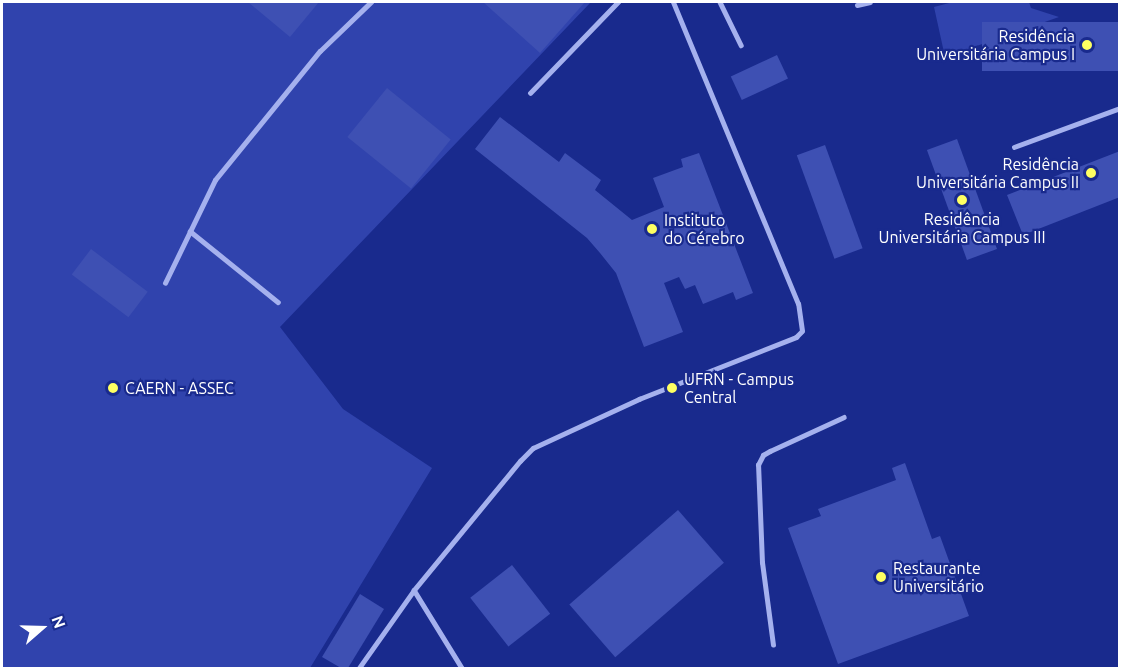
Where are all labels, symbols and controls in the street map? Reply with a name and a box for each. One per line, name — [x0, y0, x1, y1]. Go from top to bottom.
place label: Residência Universitária Campus I — [916, 26, 1075, 64]
marker: Residência Universitária Campus I — [1080, 38, 1094, 52]
place label: Residência Universitária Campus II — [916, 154, 1079, 192]
marker: Residência Universitária Campus II — [1084, 166, 1098, 180]
marker: Residência Universitária Campus III — [955, 193, 969, 207]
place label: Residência Universitária Campus III — [879, 209, 1045, 247]
place label: Instituto do Cérebro — [664, 210, 745, 248]
marker: Instituto do Cérebro — [645, 222, 659, 236]
place label: UFRN - Campus Central — [684, 369, 794, 407]
place label: CAERN - ASSEC — [125, 378, 234, 398]
marker: CAERN - ASSEC — [106, 381, 120, 395]
marker: UFRN - Campus Central — [665, 381, 679, 395]
place label: Restaurante Universitário — [893, 558, 984, 596]
marker: Restaurante Universitário — [874, 570, 888, 584]
north arrow — [12, 598, 72, 658]
text: N — [48, 613, 69, 631]

